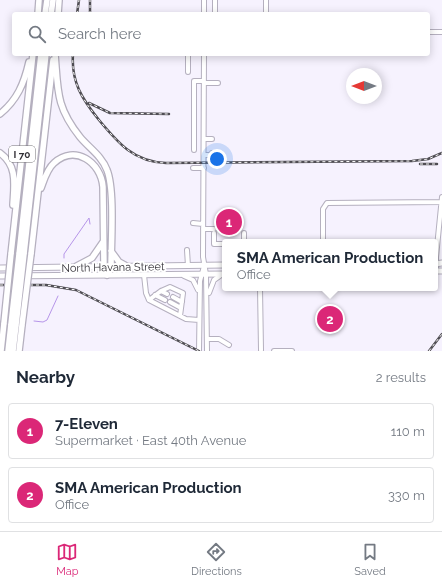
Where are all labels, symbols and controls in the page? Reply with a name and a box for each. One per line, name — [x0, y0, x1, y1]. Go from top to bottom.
search box — [12, 12, 430, 56]
icon: search — [26, 23, 48, 45]
text: Search here — [58, 25, 141, 43]
north arrow — [346, 68, 382, 104]
road number: I 70 — [9, 146, 35, 162]
your location — [207, 149, 227, 169]
pin: 1 — [216, 207, 242, 237]
popup — [222, 239, 438, 291]
text: SMA American Production — [237, 249, 423, 267]
street label: North Havana Street — [61, 260, 165, 275]
text: Office — [237, 267, 271, 282]
pin: 2 — [317, 304, 343, 334]
text: Nearby — [16, 367, 75, 387]
text: 2 results — [376, 370, 426, 385]
text: 7-Eleven — [55, 415, 118, 433]
text: 1 — [27, 424, 33, 439]
text: 110 m — [391, 424, 425, 439]
text: Supermarket · East 40th Avenue — [55, 433, 246, 448]
text: SMA American Production — [55, 479, 242, 497]
text: 2 — [26, 488, 34, 503]
text: 330 m — [388, 488, 425, 503]
text: Office — [55, 497, 89, 512]
tab: Map — [56, 541, 79, 578]
tab: Directions — [191, 541, 242, 578]
tab: Saved — [354, 541, 386, 578]

